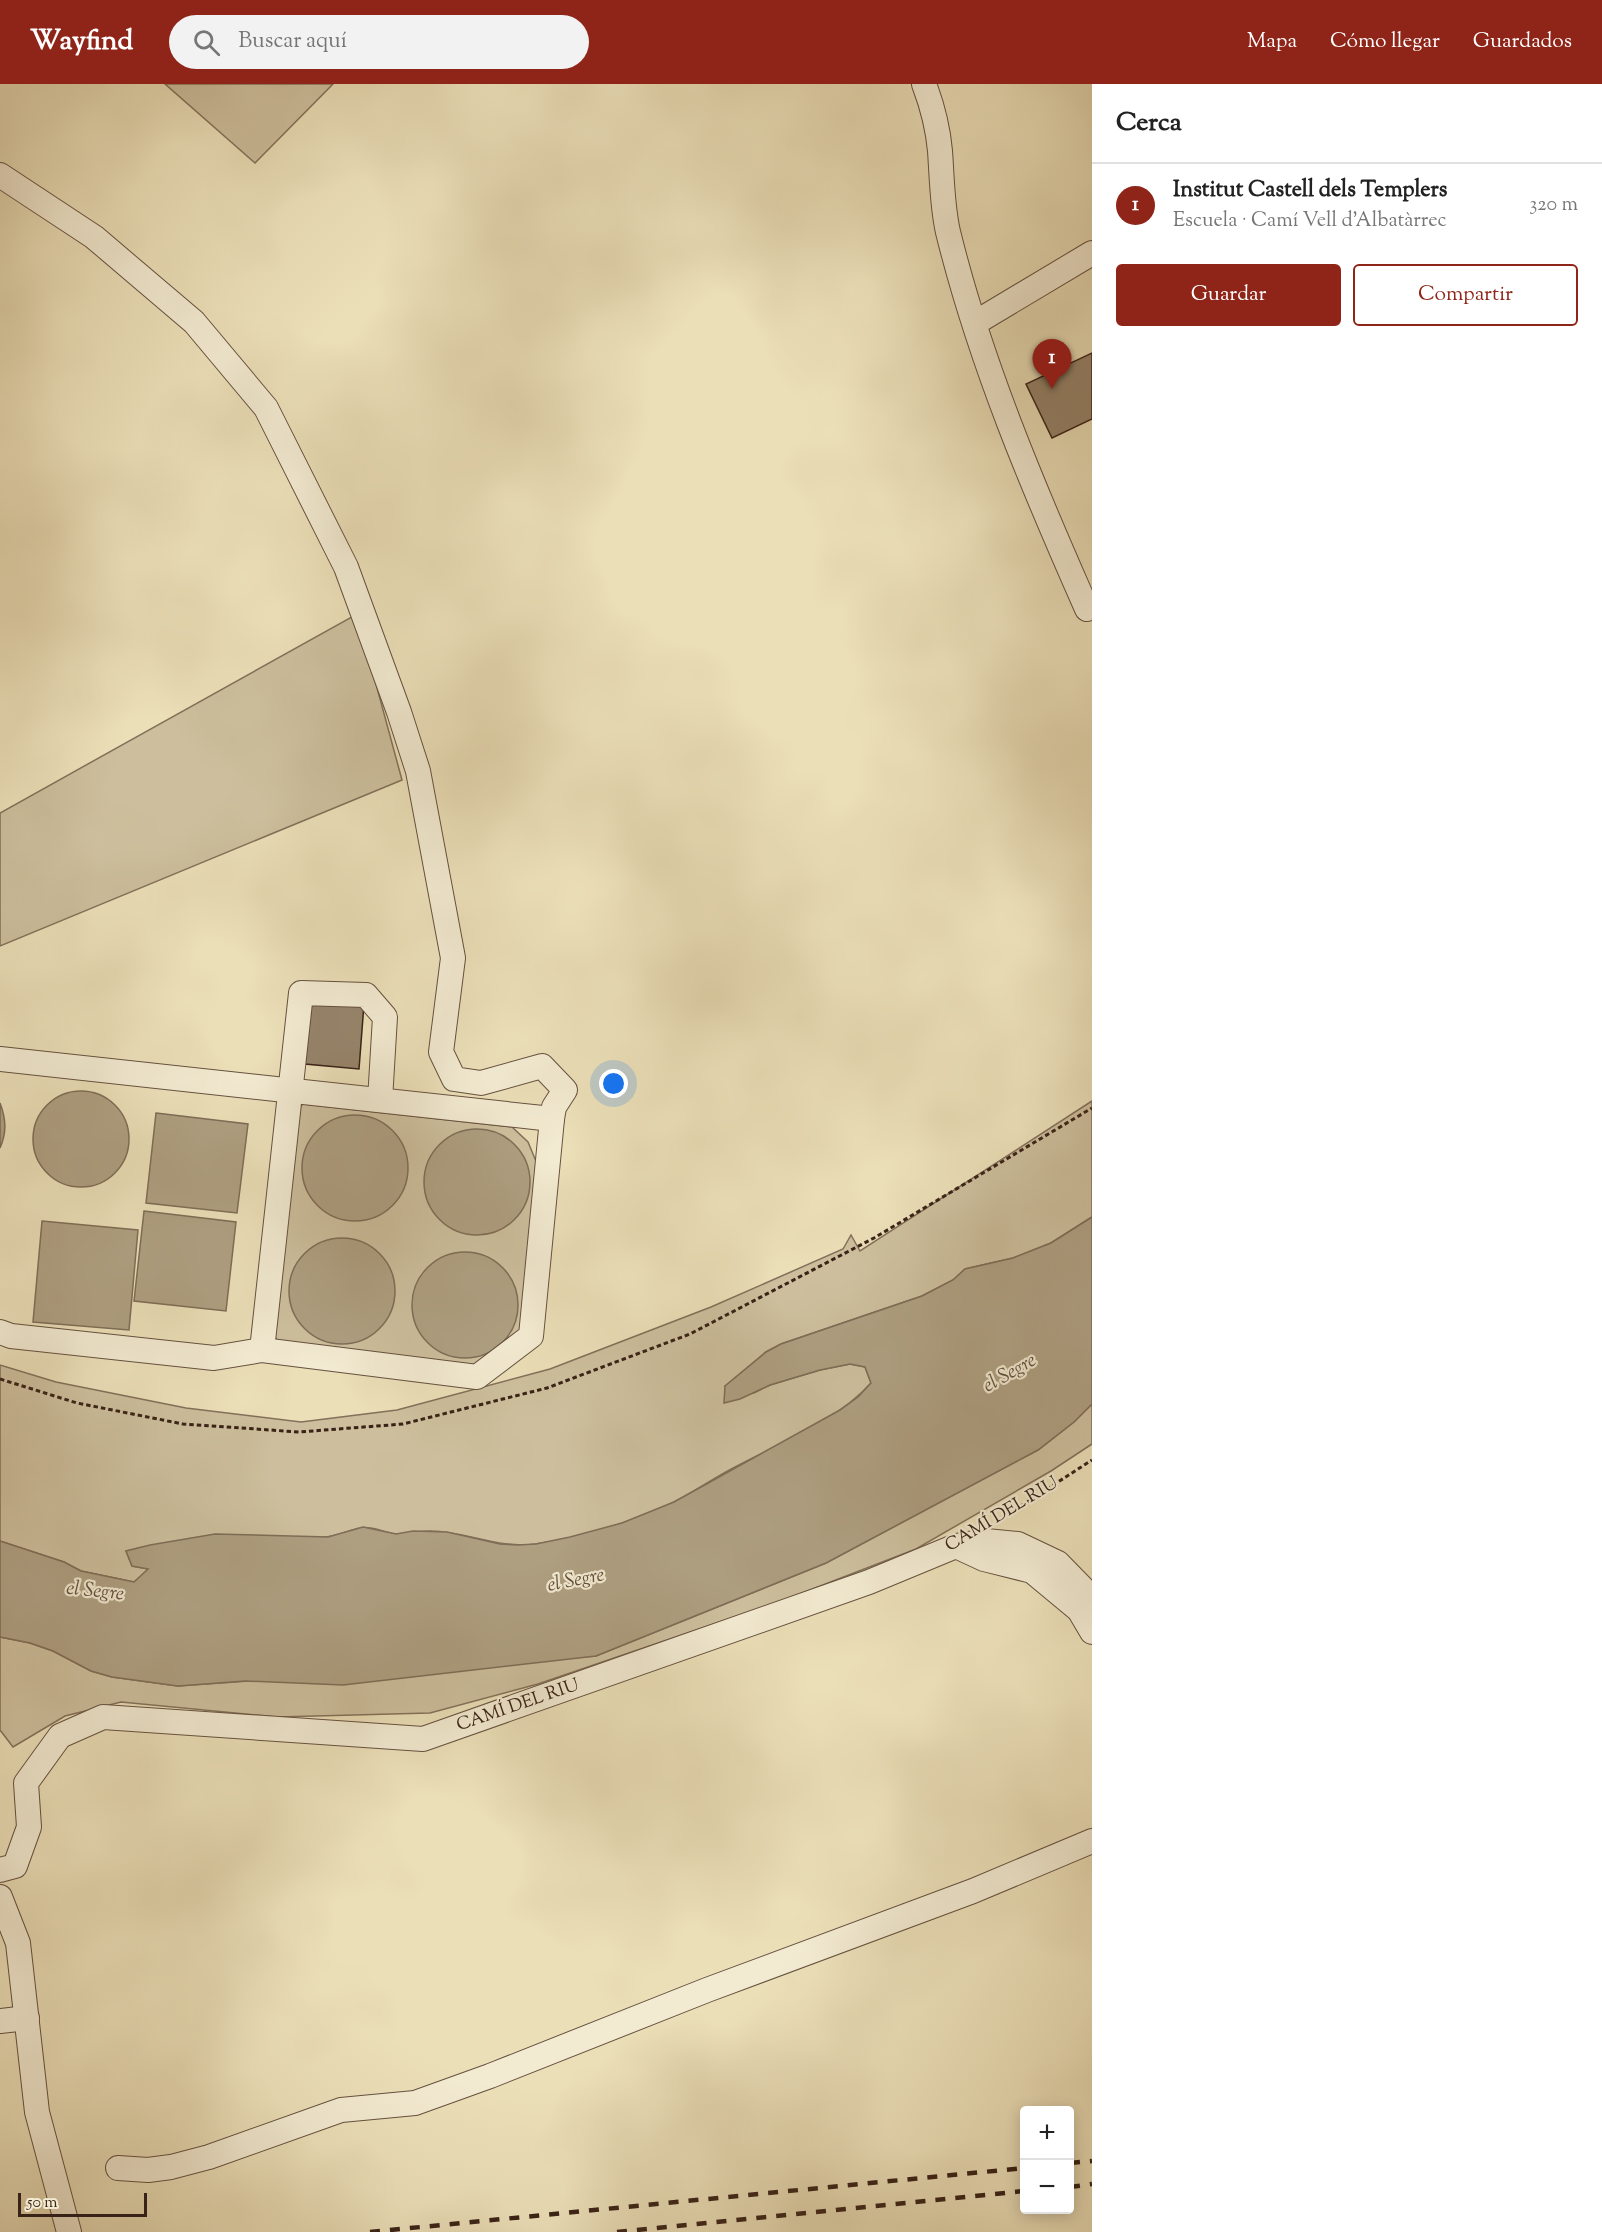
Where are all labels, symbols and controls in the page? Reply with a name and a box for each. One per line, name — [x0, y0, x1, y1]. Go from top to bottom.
search box — [169, 15, 589, 69]
text: Wayfind — [30, 22, 133, 62]
icon: search — [190, 26, 223, 59]
text: Buscar aquí — [238, 26, 347, 58]
text: Mapa — [1247, 27, 1297, 57]
text: Cómo llegar — [1330, 27, 1440, 57]
text: Guardados — [1473, 27, 1572, 57]
text: Cerca — [1116, 105, 1182, 142]
text: Institut Castell dels Templers — [1173, 175, 1448, 207]
text: 1 — [1132, 191, 1139, 220]
text: 320 m — [1529, 191, 1578, 220]
text: Escuela · Camí Vell d'Albatàrrec — [1173, 207, 1447, 236]
button: Guardar — [1116, 264, 1341, 326]
button: Compartir — [1353, 264, 1578, 326]
pin: 1 — [1032, 340, 1072, 389]
your location — [599, 1069, 628, 1098]
water label: el Segre — [978, 1347, 1042, 1401]
street label: CAMÍ DEL RIU — [940, 1471, 1064, 1559]
water label: el Segre — [545, 1561, 607, 1601]
water label: el Segre — [65, 1575, 125, 1609]
street label: CAMÍ DEL RIU — [453, 1673, 583, 1739]
map controls — [1020, 2106, 1074, 2214]
button: + — [1020, 2106, 1074, 2160]
button: − — [1020, 2160, 1074, 2214]
scale bar — [18, 2190, 147, 2218]
text: 50 m — [27, 2192, 58, 2215]

